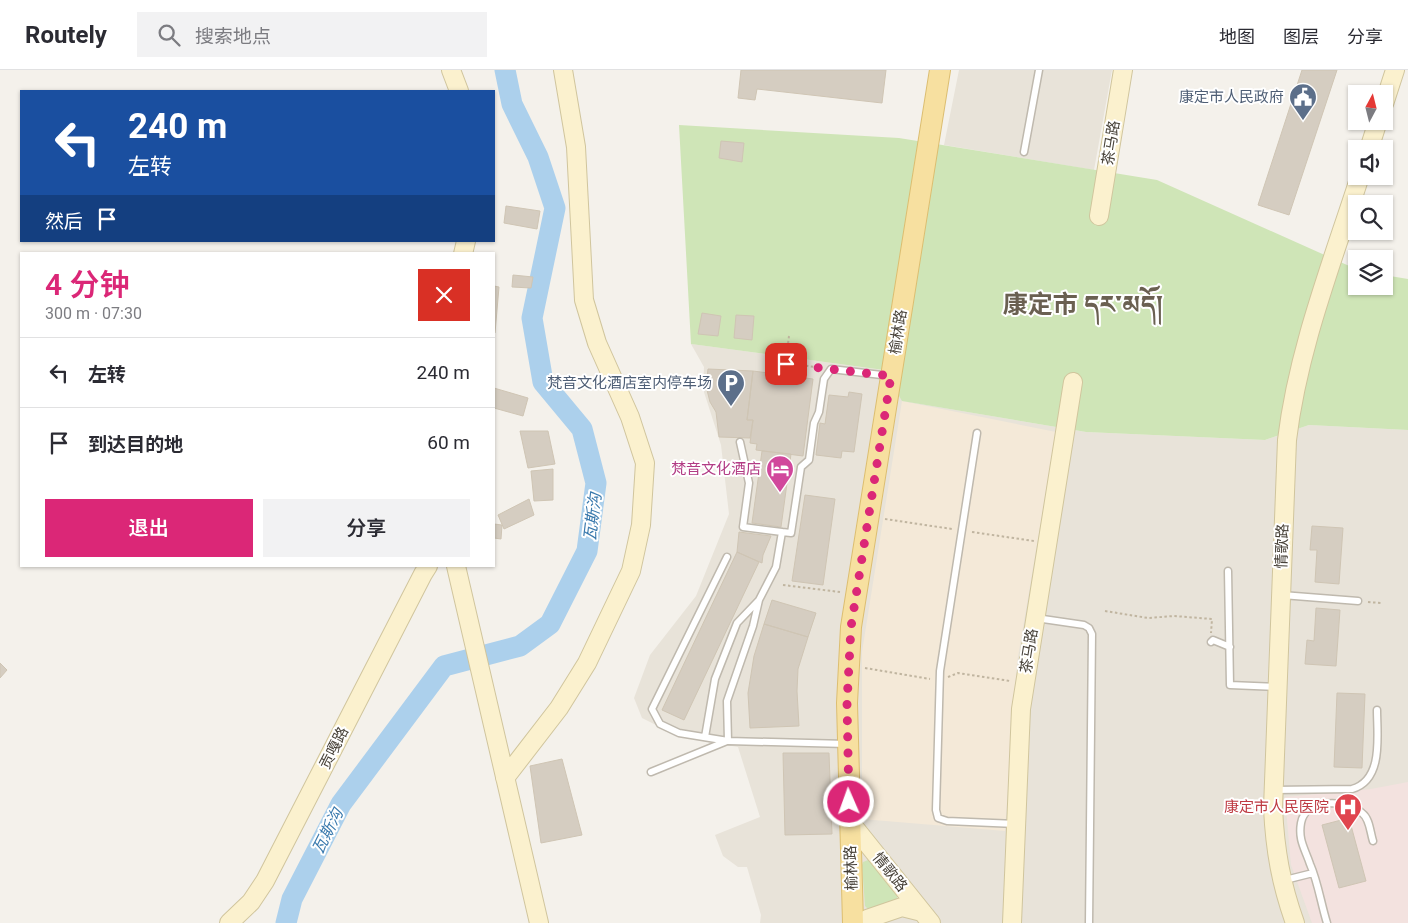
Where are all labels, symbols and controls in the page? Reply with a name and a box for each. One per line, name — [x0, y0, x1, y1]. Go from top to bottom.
search box — [137, 12, 487, 57]
text: Routely — [25, 21, 107, 49]
icon: search — [155, 21, 183, 49]
text: 搜索地点 — [195, 25, 271, 48]
text: 地图 — [1219, 26, 1255, 47]
text: 图层 — [1283, 26, 1319, 47]
text: 分享 — [1347, 26, 1383, 47]
public building icon: 康定市人民政府 — [1288, 82, 1318, 121]
north arrow — [1348, 85, 1392, 130]
map controls — [1348, 85, 1393, 295]
place label: 康定市人民政府 — [1179, 88, 1284, 106]
text: 240 m — [128, 106, 227, 147]
icon: left — [45, 110, 110, 175]
street label: 茶马路 — [1099, 119, 1123, 167]
button: sound — [1348, 140, 1393, 185]
text: 左转 — [128, 154, 172, 179]
button: search — [1348, 195, 1393, 240]
icon: arrive — [93, 205, 121, 233]
text: 然后 — [45, 210, 83, 233]
button: layers — [1348, 250, 1393, 295]
text: 4 分钟 — [45, 267, 130, 302]
button: close — [418, 269, 470, 321]
district label: 康定市 དར་མདོ། — [1003, 285, 1163, 326]
text: 300 m · 07:30 — [45, 304, 142, 323]
street label: 榆林路 — [886, 308, 910, 356]
pin — [765, 343, 807, 385]
icon: arrive — [772, 350, 800, 378]
icon: left — [45, 359, 73, 387]
text: 240 m — [417, 361, 470, 384]
text: 左转 — [88, 363, 126, 386]
parking icon: 梵音文化酒店室内停车场 — [716, 368, 746, 407]
place label: 梵音文化酒店室内停车场 — [547, 374, 712, 392]
icon: arrive — [45, 429, 73, 457]
text: 60 m — [427, 431, 470, 454]
text: 到达目的地 — [88, 433, 183, 456]
hotel icon: 梵音文化酒店 — [765, 454, 795, 493]
place label: 梵音文化酒店 — [671, 460, 761, 478]
water label: 瓦斯沟 — [580, 490, 605, 542]
button: 退出 — [45, 499, 253, 557]
button: 分享 — [263, 499, 470, 557]
street label: 情歌路 — [1272, 523, 1292, 569]
street label: 茶马路 — [1017, 627, 1041, 675]
street label: 贡嘎路 — [316, 724, 352, 772]
position arrow — [822, 775, 874, 827]
hospital icon: 康定市人民医院 — [1333, 792, 1363, 831]
place label: 康定市人民医院 — [1224, 798, 1329, 816]
water label: 瓦斯沟 — [308, 804, 348, 857]
street label: 榆林路 — [841, 845, 861, 891]
street label: 情歌路 — [869, 849, 911, 895]

